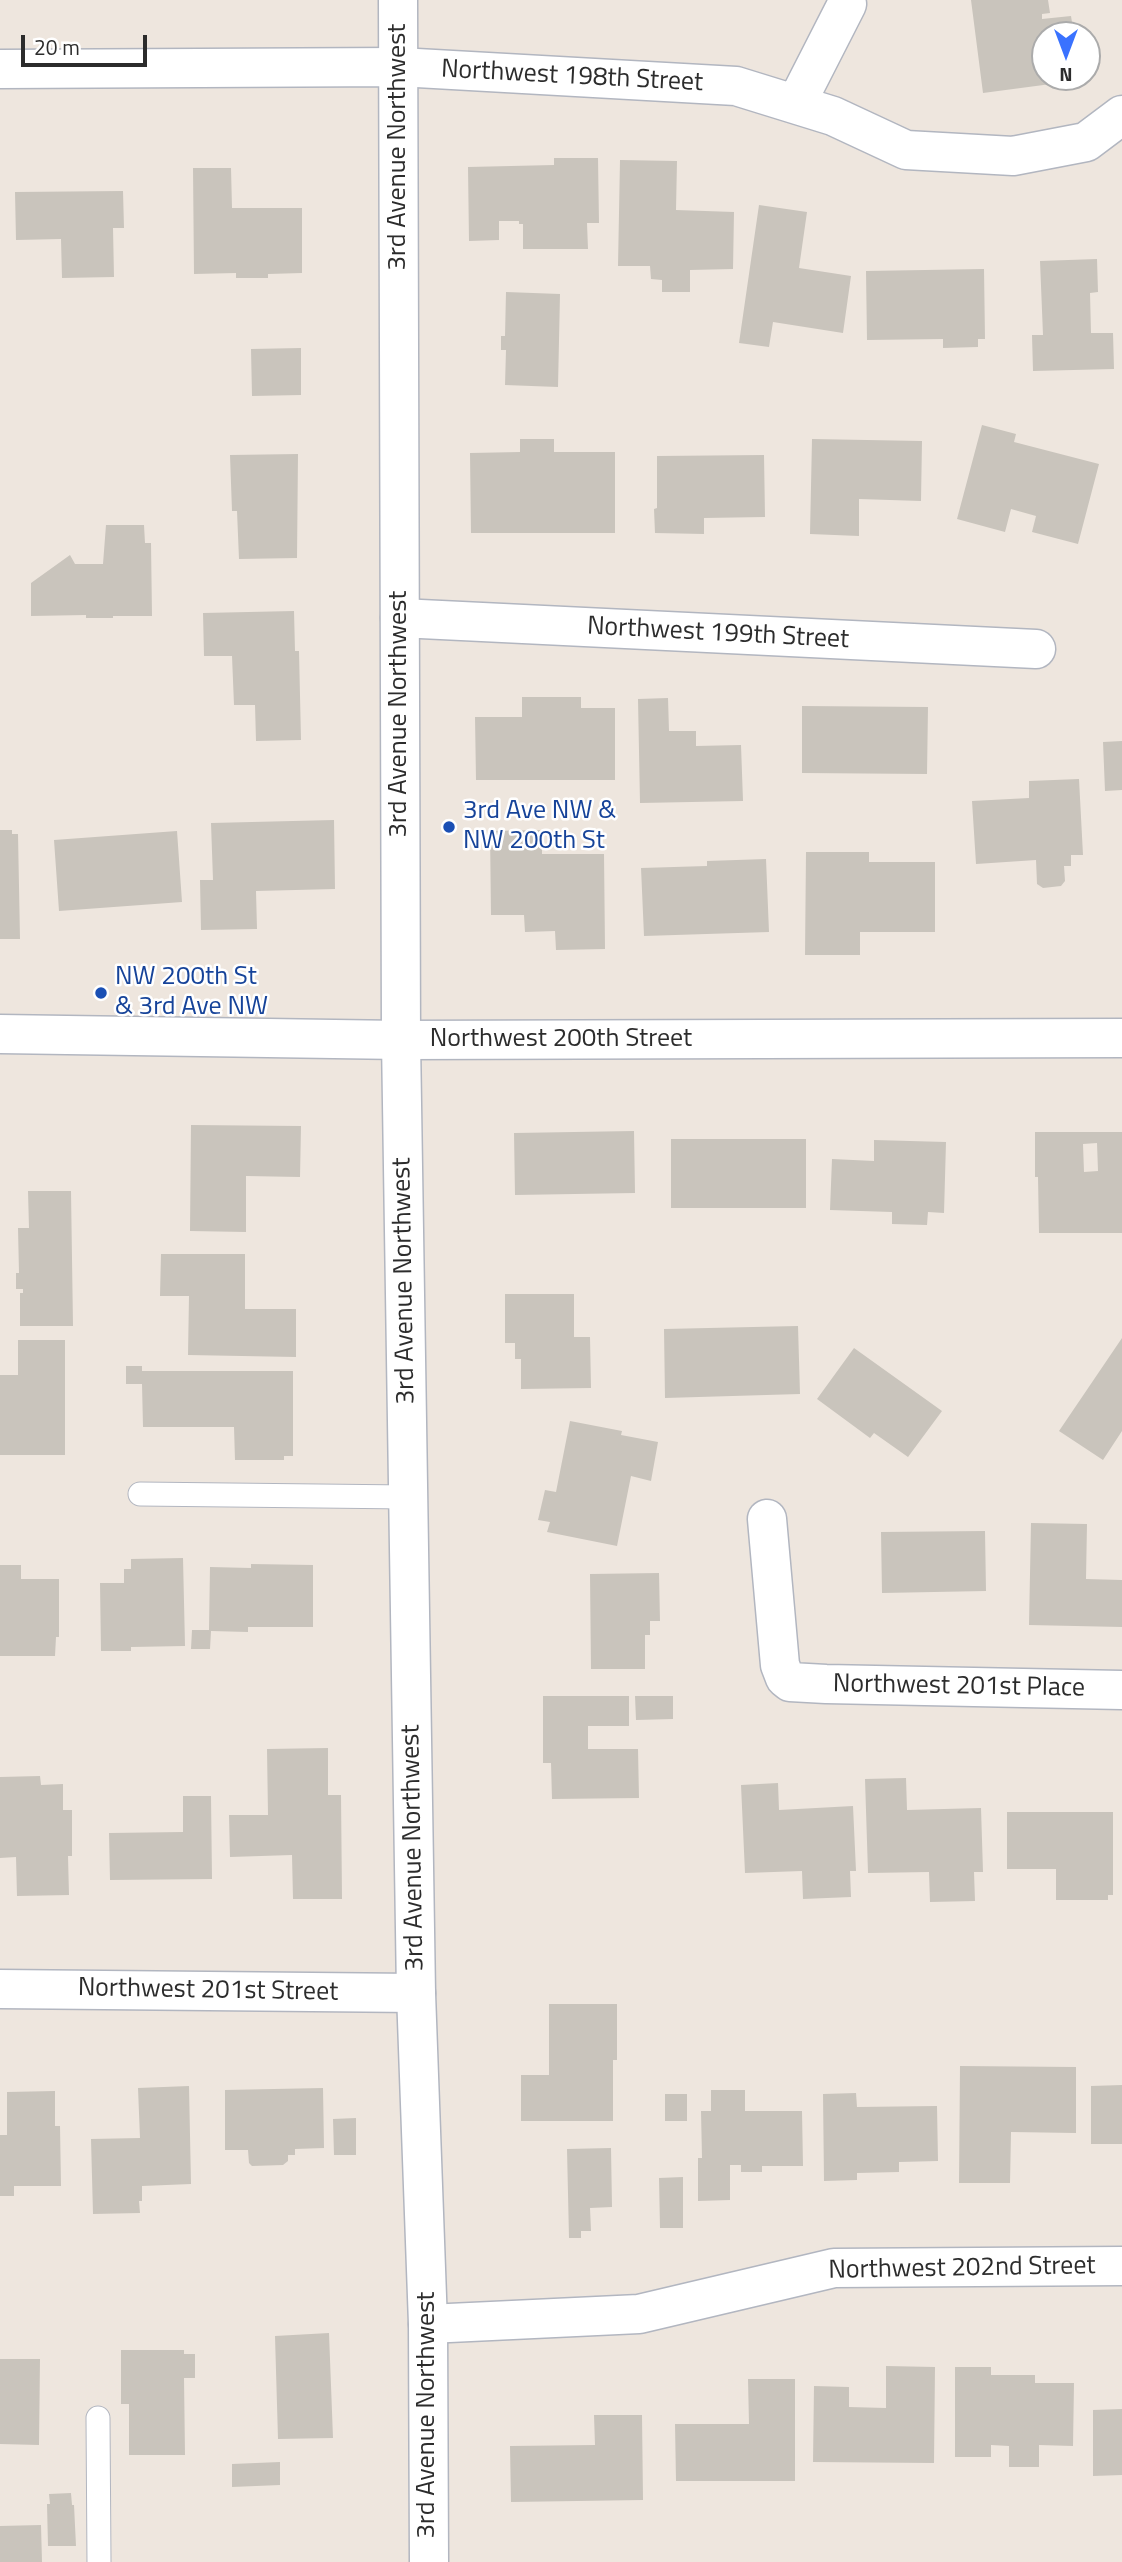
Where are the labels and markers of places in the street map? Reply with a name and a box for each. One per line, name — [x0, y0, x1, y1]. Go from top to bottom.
place label: 3rd Ave NW & NW 200th St — [463, 796, 616, 858]
marker: 3rd Ave NW & NW 200th St — [441, 819, 457, 835]
place label: NW 200th St & 3rd Ave NW — [115, 962, 268, 1024]
marker: NW 200th St & 3rd Ave NW — [93, 985, 109, 1001]

